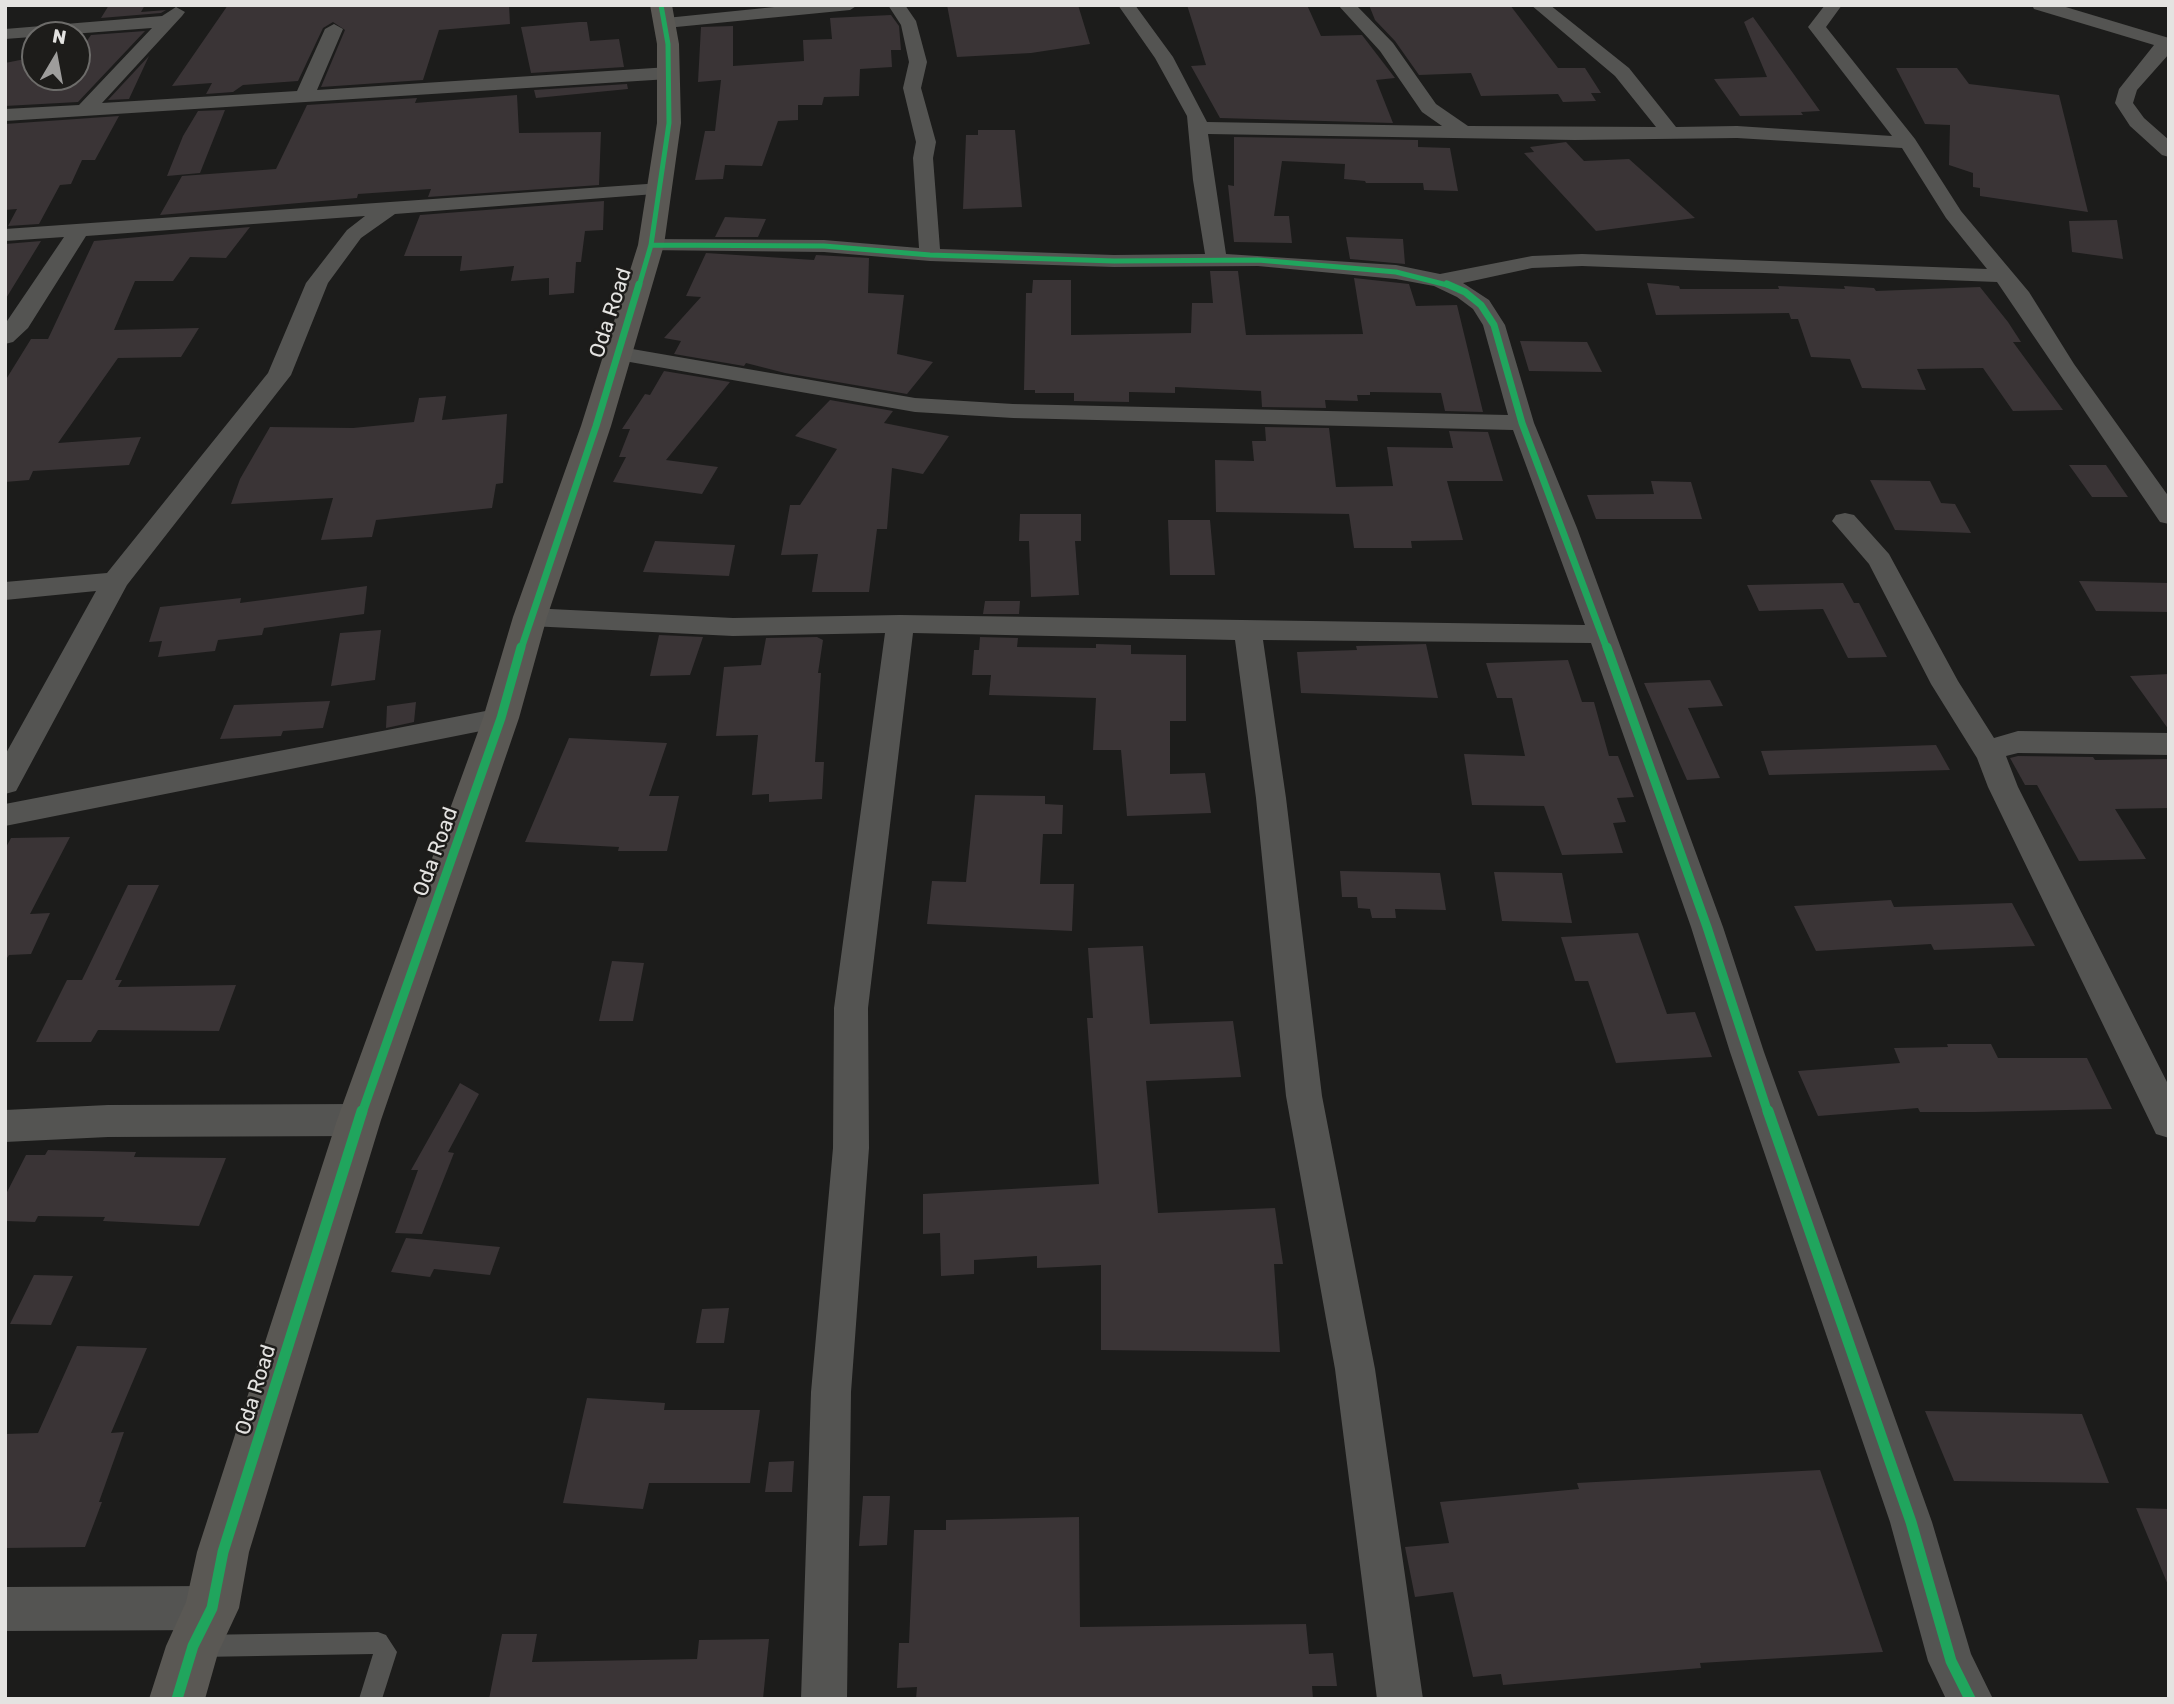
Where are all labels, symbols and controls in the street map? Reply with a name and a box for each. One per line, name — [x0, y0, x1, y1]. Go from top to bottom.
north arrow — [21, 21, 91, 91]
text: N — [51, 24, 68, 49]
street label: Oda Road — [585, 265, 637, 361]
street label: Oda Road — [408, 804, 464, 900]
street label: Oda Road — [230, 1342, 282, 1438]

